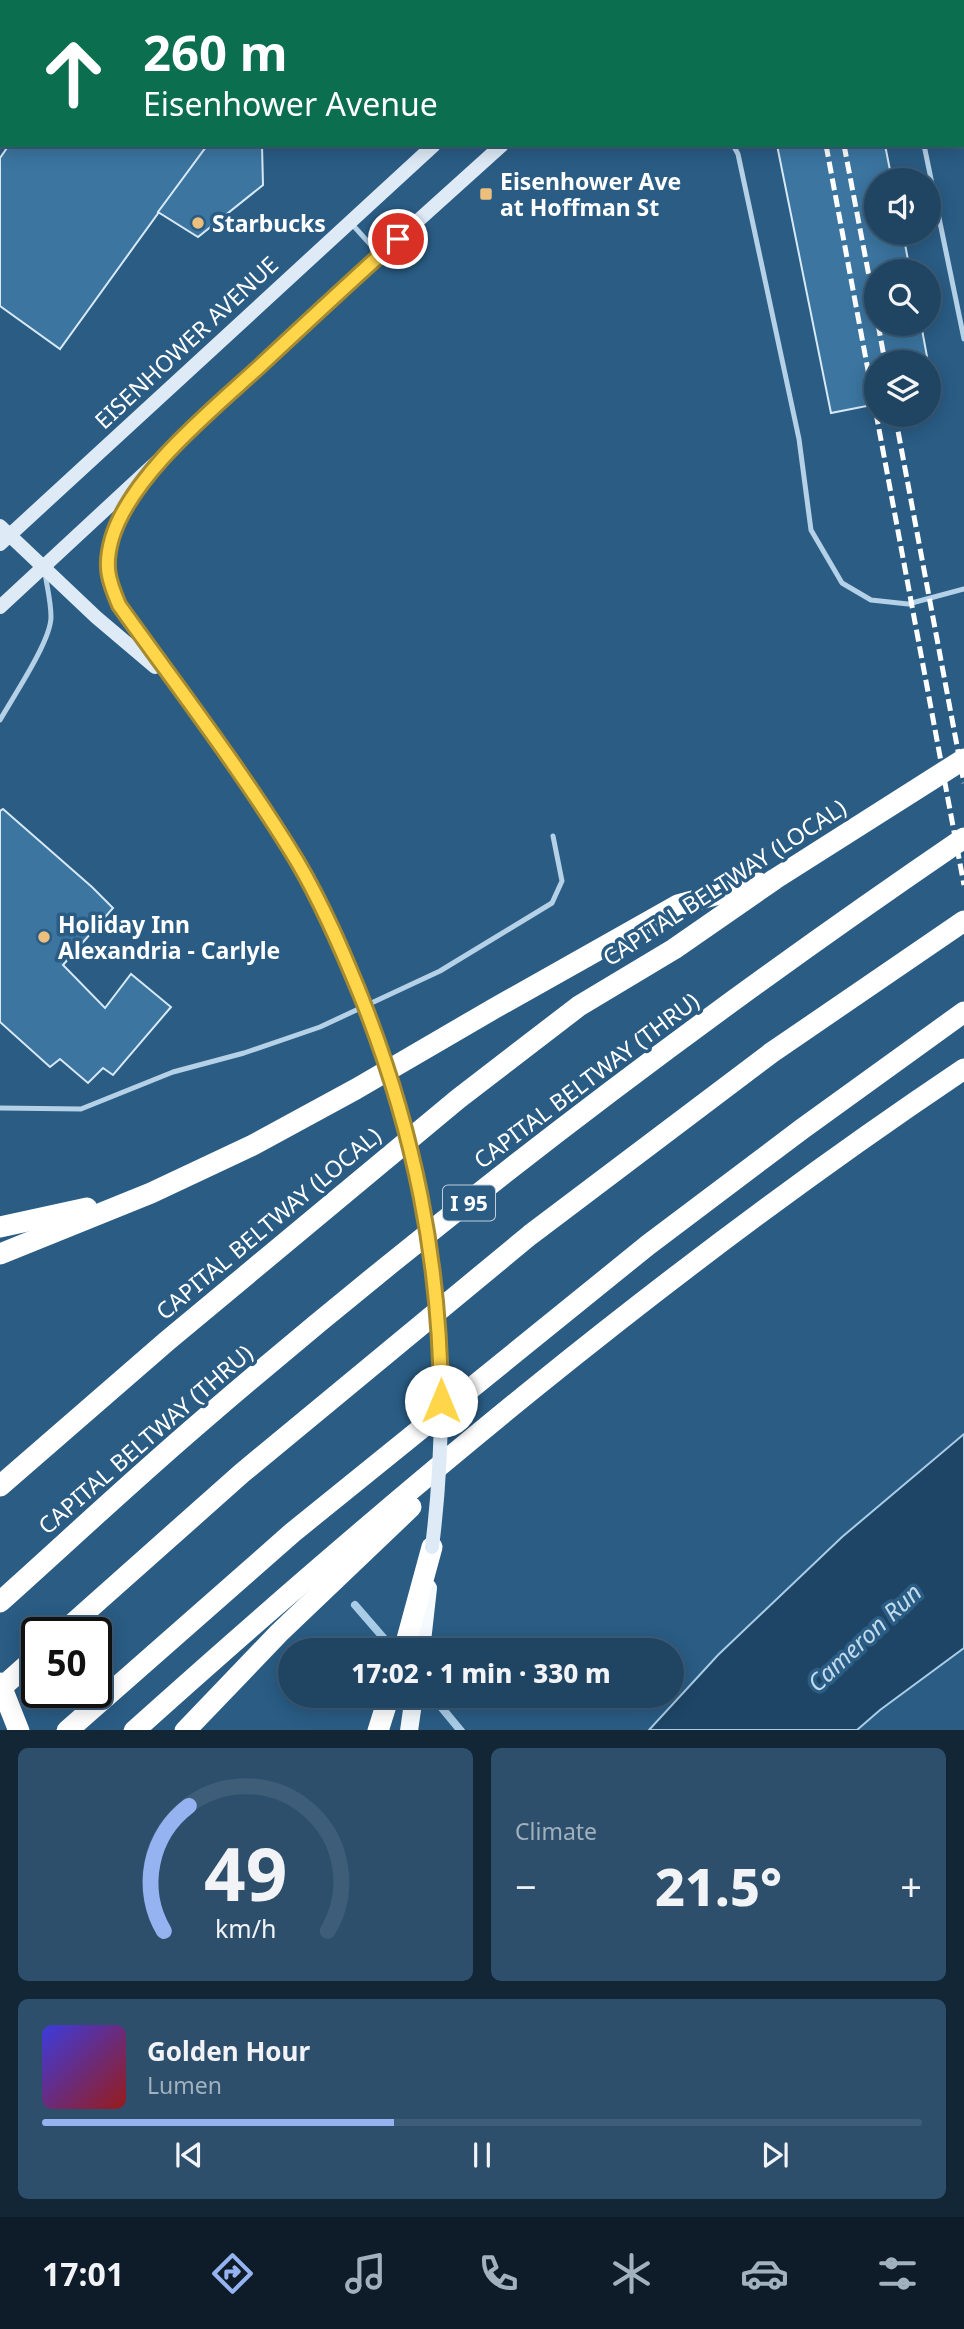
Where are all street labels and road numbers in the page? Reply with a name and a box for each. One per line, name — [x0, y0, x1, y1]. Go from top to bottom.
street label: EISENHOWER AVENUE — [87, 248, 285, 436]
street label: CAPITAL BELTWAY (LOCAL) — [596, 791, 852, 973]
street label: CAPITAL BELTWAY (THRU) — [467, 985, 705, 1175]
street label: CAPITAL BELTWAY (LOCAL) — [149, 1119, 387, 1327]
road number: I 95 — [443, 1186, 495, 1220]
street label: CAPITAL BELTWAY (THRU) — [31, 1337, 259, 1541]

